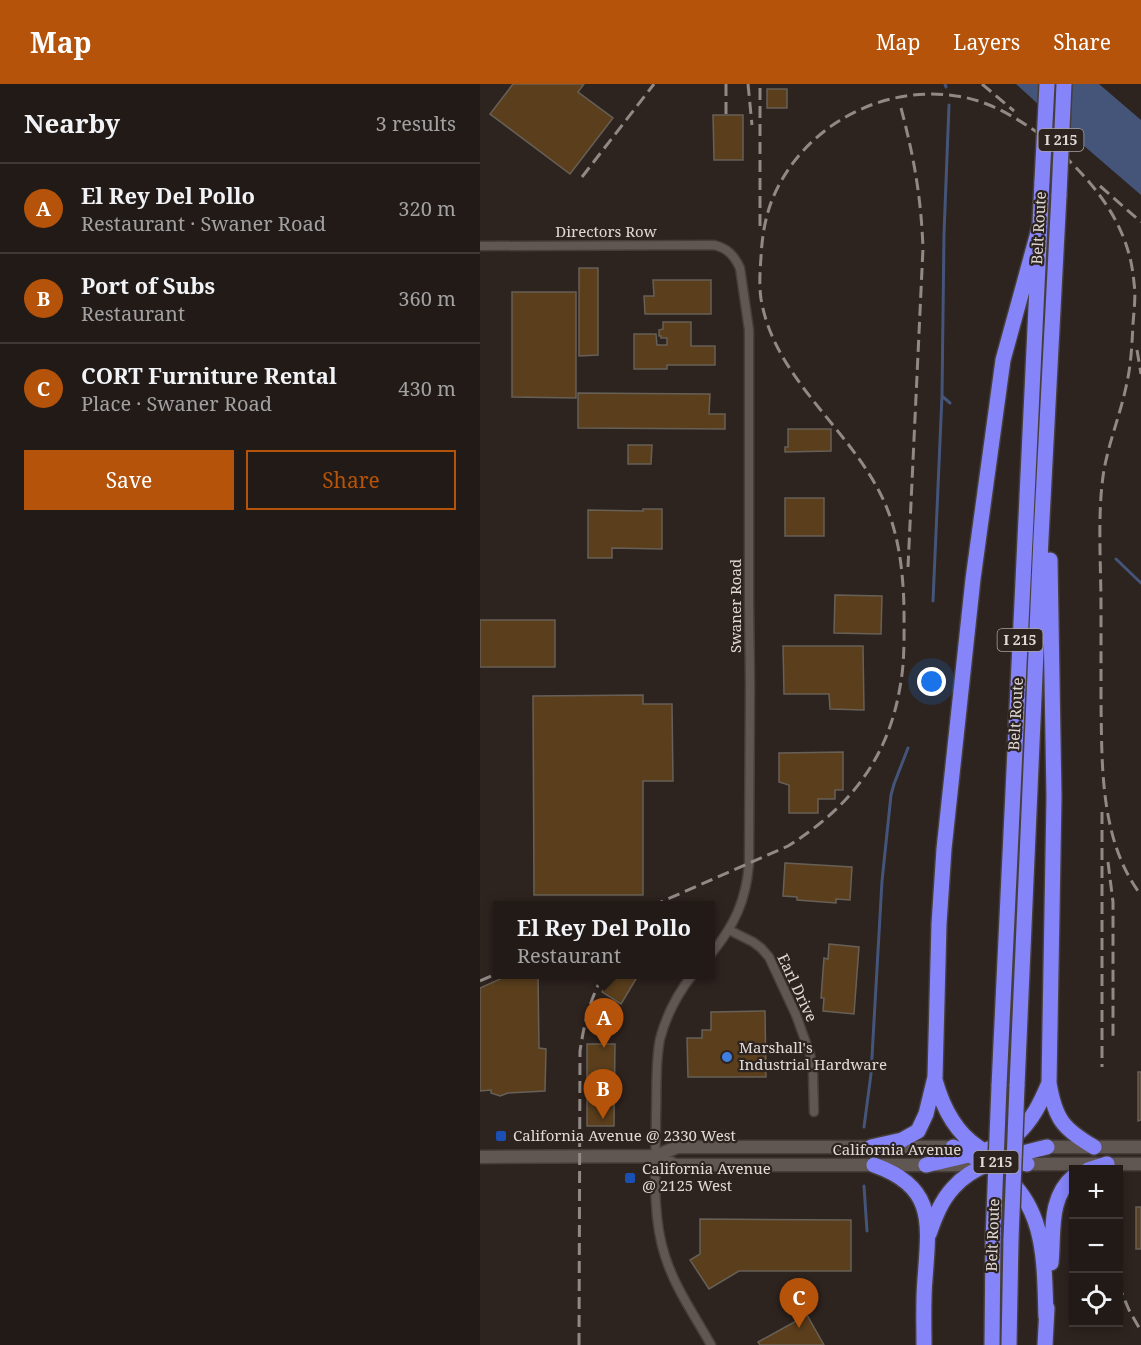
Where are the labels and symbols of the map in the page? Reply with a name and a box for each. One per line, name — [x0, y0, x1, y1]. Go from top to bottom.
road number: I 215 — [1038, 129, 1084, 151]
street label: Belt Route — [1026, 191, 1050, 265]
street label: Directors Row — [555, 221, 657, 241]
street label: Swaner Road — [725, 559, 745, 653]
road number: I 215 — [998, 629, 1042, 651]
your location — [917, 667, 946, 696]
street label: Belt Route — [1003, 677, 1027, 751]
street label: Earl Drive — [773, 950, 822, 1025]
pin: A — [584, 998, 624, 1048]
place label: Marshall's Industrial Hardware — [739, 1037, 887, 1074]
marker: Marshall's Industrial Hardware — [720, 1050, 734, 1064]
pin: B — [584, 1070, 622, 1119]
place label: California Avenue @ 2330 West — [513, 1125, 736, 1145]
marker: California Avenue @ 2330 West — [494, 1129, 508, 1143]
street label: California Avenue — [833, 1139, 961, 1159]
road number: I 215 — [974, 1151, 1018, 1173]
place label: California Avenue @ 2125 West — [642, 1158, 771, 1195]
marker: California Avenue @ 2125 West — [623, 1171, 637, 1185]
street label: Belt Route — [981, 1198, 1003, 1272]
pin: C — [780, 1278, 818, 1328]

